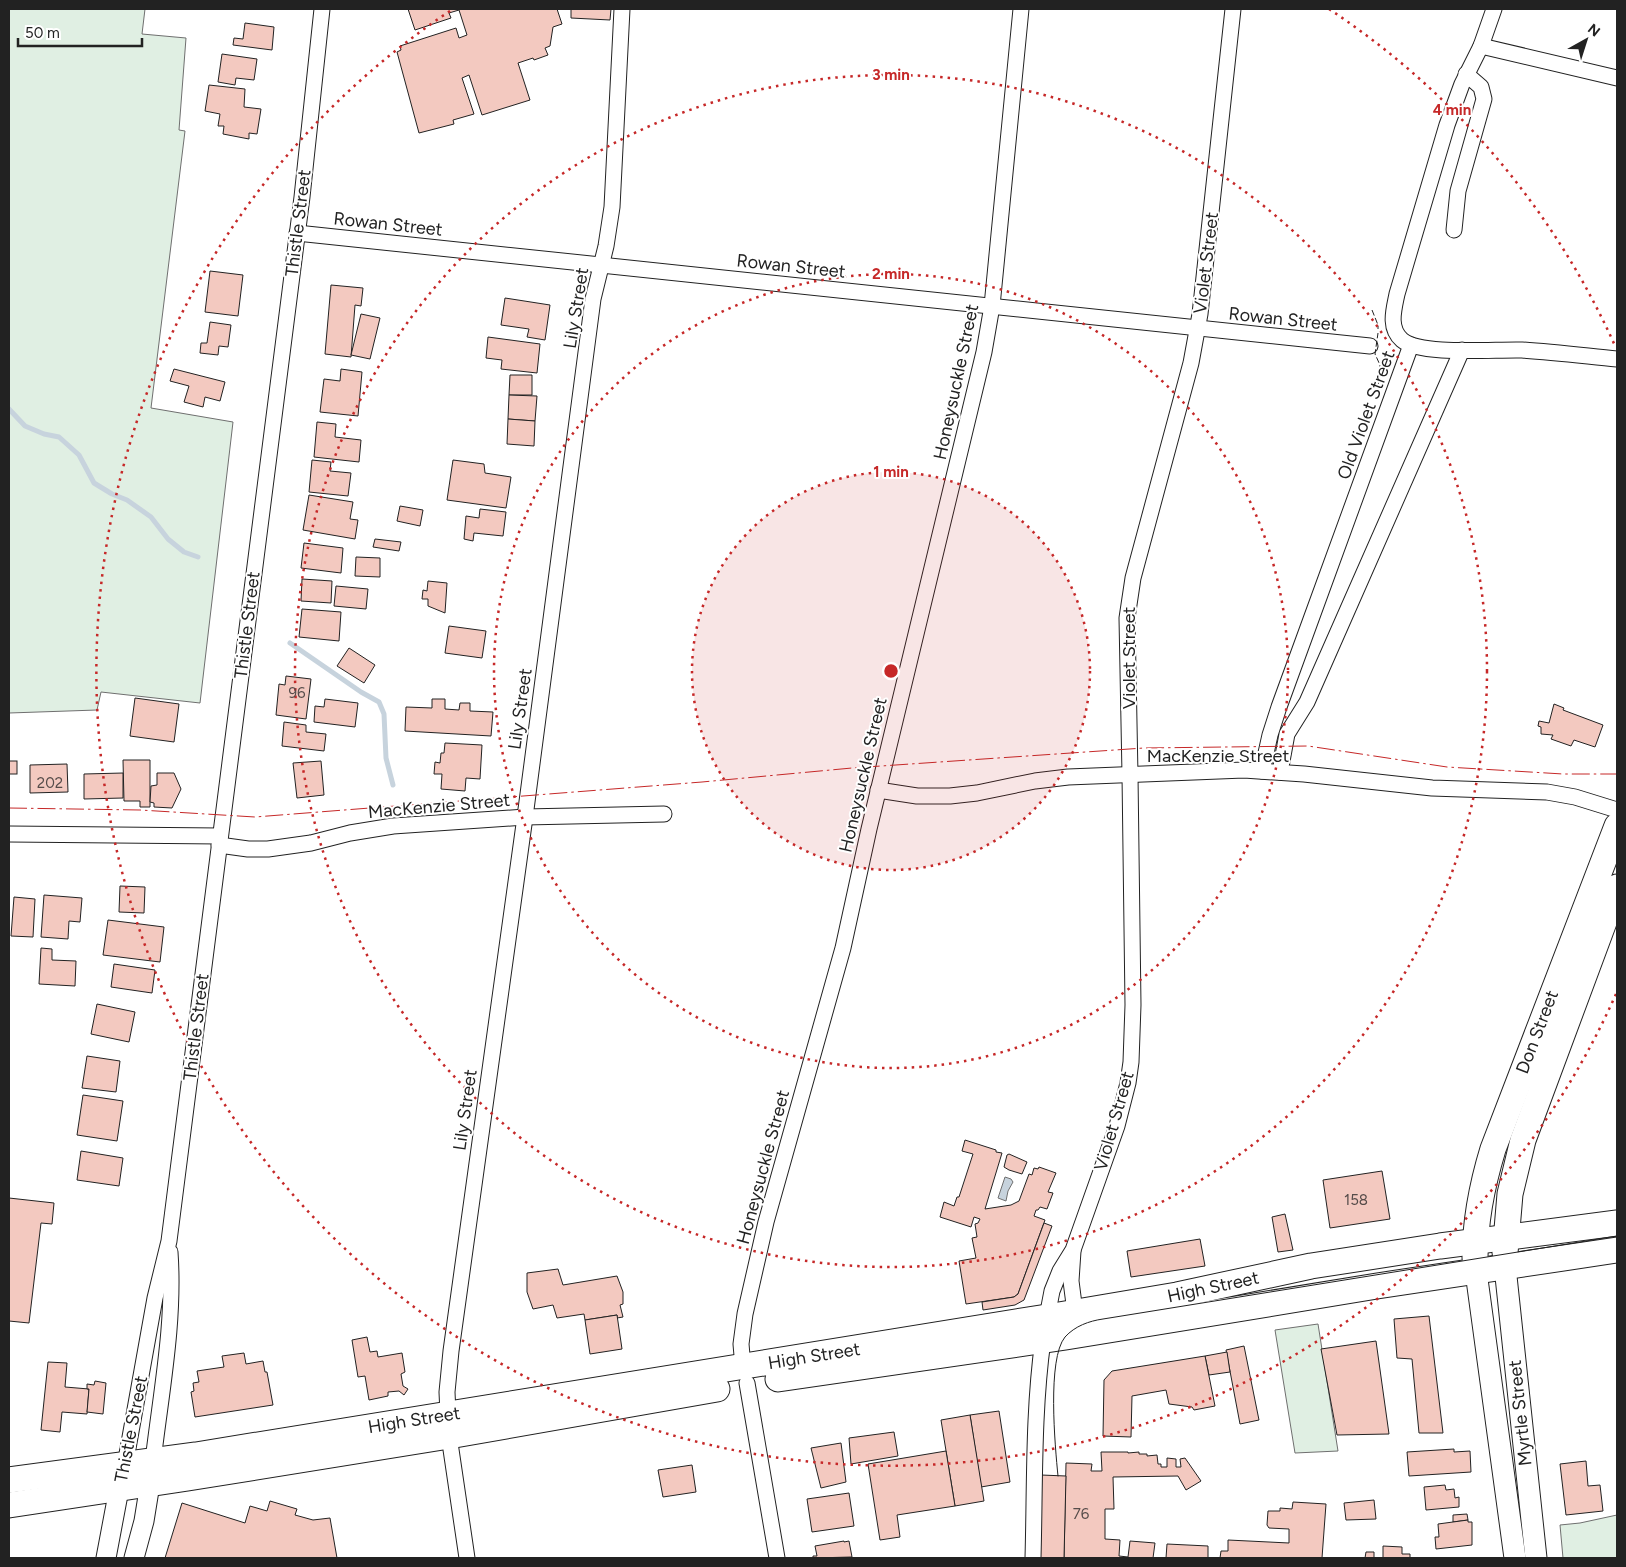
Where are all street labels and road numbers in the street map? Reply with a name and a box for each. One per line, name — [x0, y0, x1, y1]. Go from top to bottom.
street label: Thistle Street — [281, 168, 316, 278]
street label: Rowan Street — [332, 207, 444, 241]
street label: Violet Street — [1189, 211, 1223, 315]
street label: Rowan Street — [735, 249, 847, 283]
street label: Lily Street — [559, 266, 593, 350]
street label: Honeysuckle Street — [929, 302, 983, 462]
street label: Rowan Street — [1227, 302, 1339, 336]
street label: Old Violet Street — [1332, 347, 1400, 482]
street label: Thistle Street — [230, 570, 265, 680]
street label: Violet Street — [1118, 607, 1140, 709]
street label: Lily Street — [503, 667, 537, 751]
street label: Honeysuckle Street — [834, 695, 892, 855]
street label: MacKenzie Street — [1147, 745, 1289, 767]
street label: MacKenzie Street — [367, 789, 511, 823]
street label: Thistle Street — [179, 972, 214, 1082]
street label: Don Street — [1511, 987, 1563, 1077]
street label: Lily Street — [448, 1068, 482, 1152]
street label: Violet Street — [1089, 1069, 1139, 1173]
street label: Honeysuckle Street — [732, 1087, 794, 1246]
street label: High Street — [1165, 1267, 1261, 1307]
street label: High Street — [766, 1338, 862, 1374]
street label: Myrtle Street — [1503, 1359, 1536, 1467]
street label: Thistle Street — [110, 1374, 152, 1484]
street label: High Street — [366, 1402, 462, 1438]

